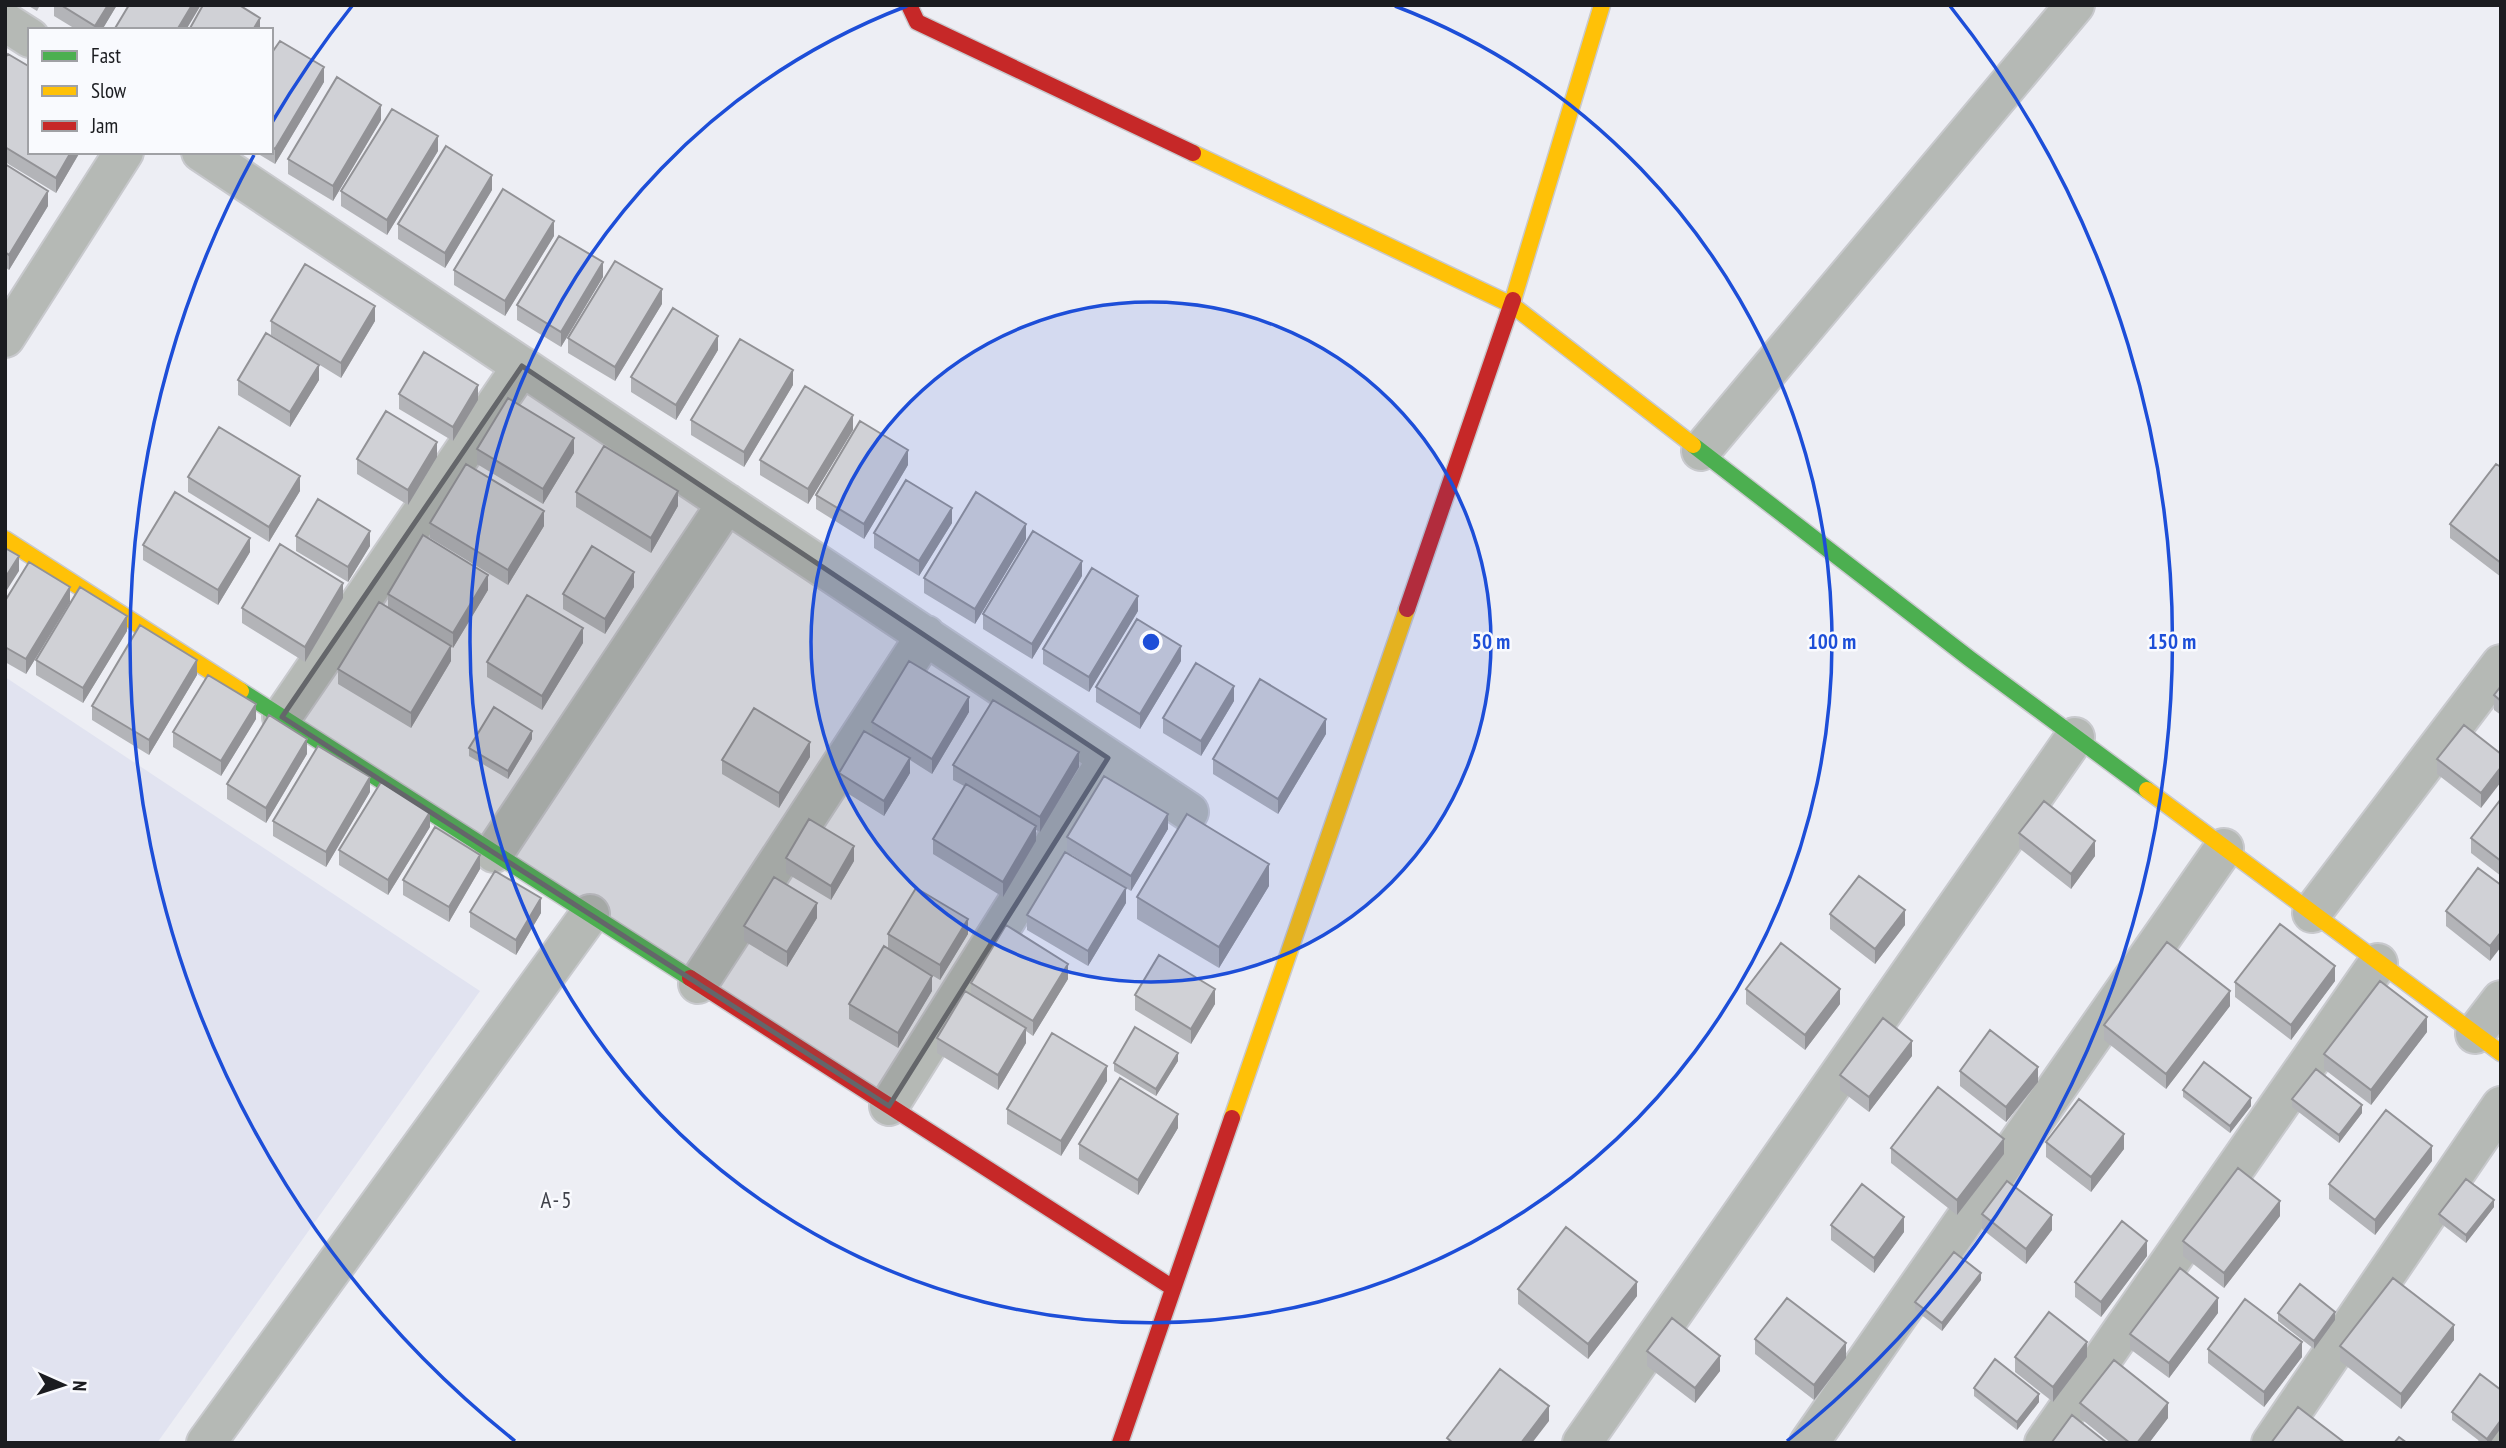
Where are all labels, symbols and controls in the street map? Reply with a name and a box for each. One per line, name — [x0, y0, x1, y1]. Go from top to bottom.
legend — [28, 28, 273, 154]
text: Fast — [91, 42, 121, 69]
text: Slow — [91, 77, 127, 104]
text: Jam — [90, 112, 118, 139]
text: 50 m — [1472, 628, 1510, 655]
text: 100 m — [1808, 628, 1856, 655]
text: 150 m — [2148, 628, 2196, 655]
centre of rings — [1139, 630, 1163, 654]
district label: A-5 — [540, 1185, 574, 1214]
north arrow — [28, 1350, 98, 1420]
text: N — [68, 1380, 92, 1392]

